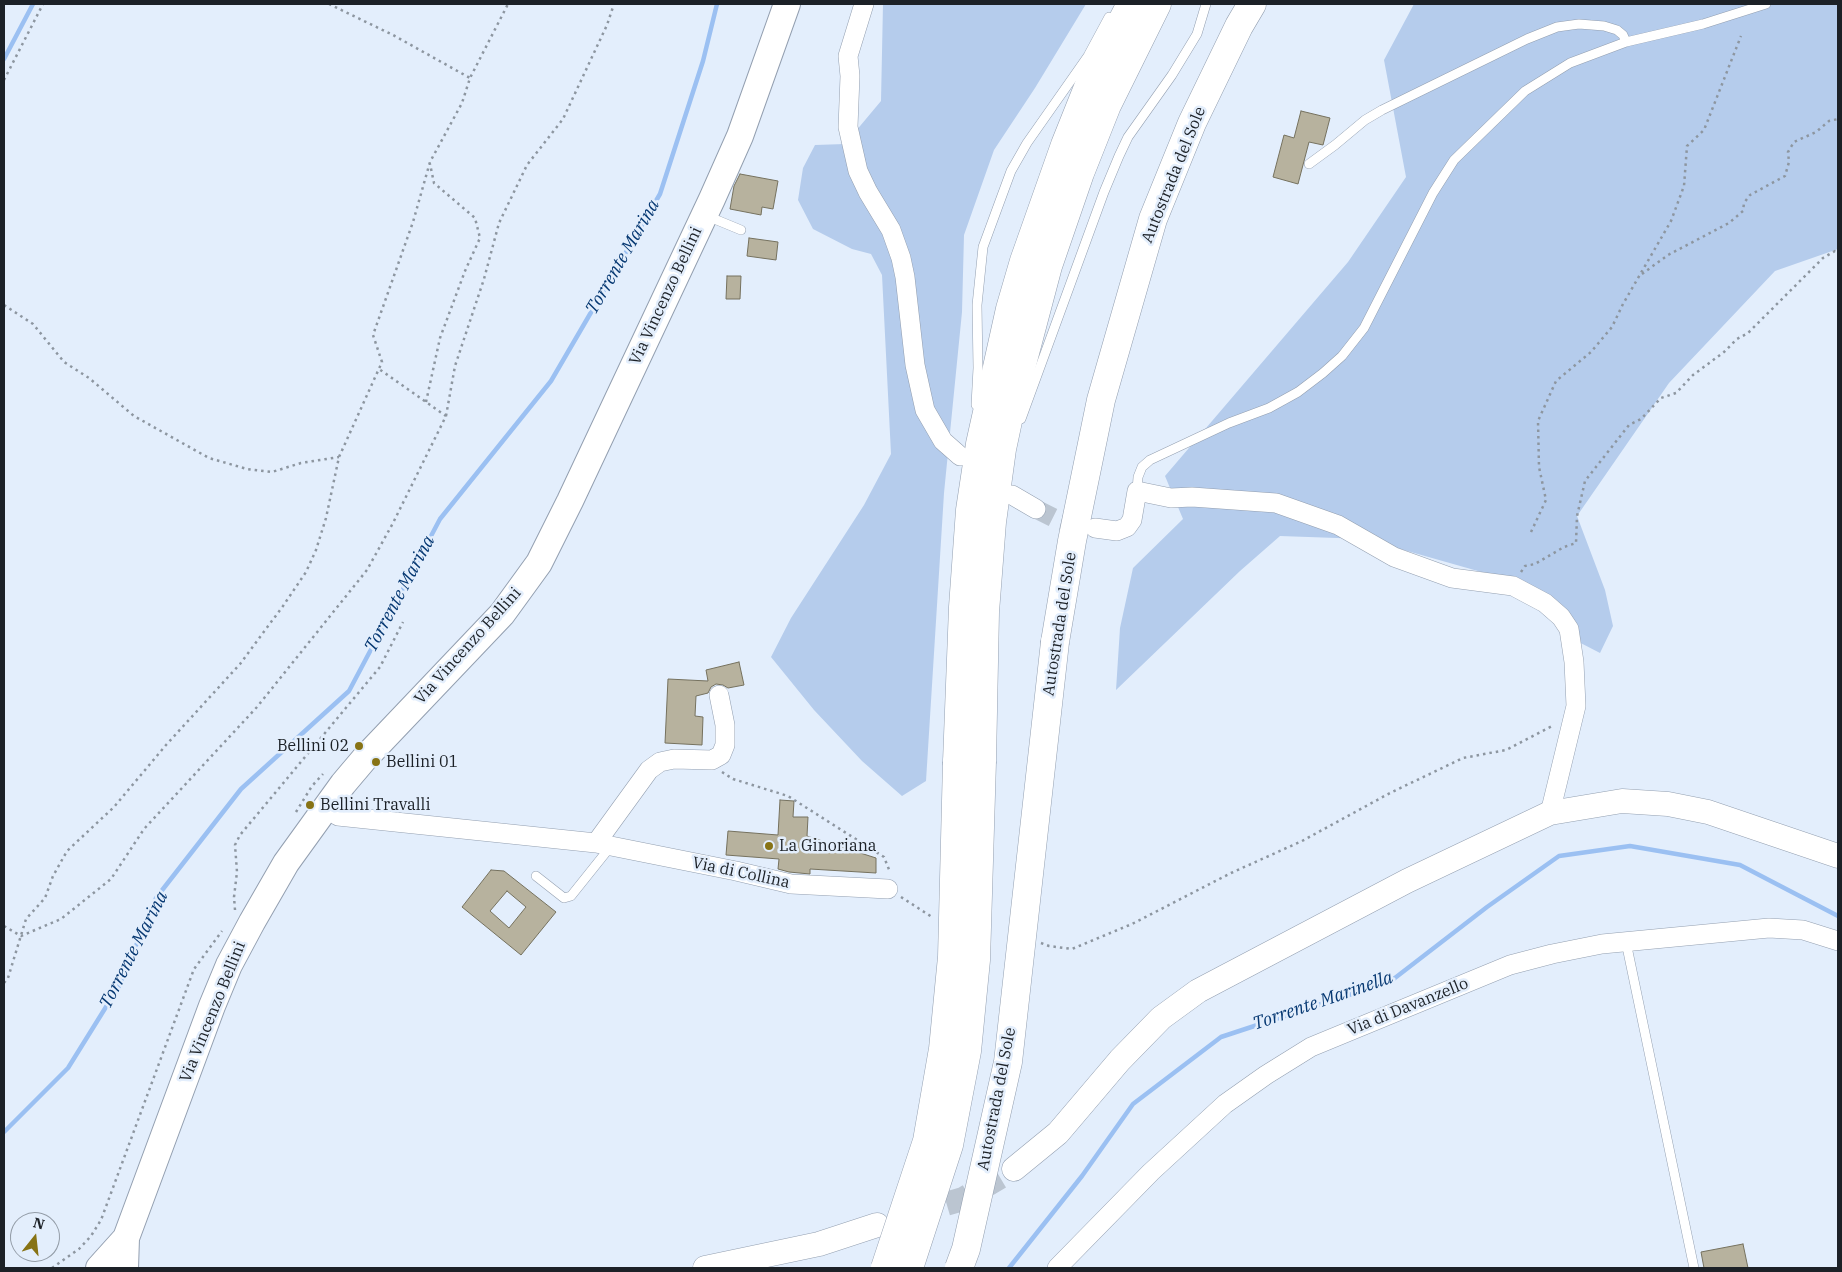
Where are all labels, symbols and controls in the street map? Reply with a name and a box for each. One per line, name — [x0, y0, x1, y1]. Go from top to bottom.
street label: Autostrada del Sole — [1138, 104, 1210, 246]
water label: Torrente Marina — [581, 196, 665, 318]
street label: Via Vincenzo Bellini — [626, 224, 706, 368]
water label: Torrente Marina — [360, 532, 440, 656]
street label: Autostrada del Sole — [1039, 551, 1081, 697]
street label: Via Vincenzo Bellini — [411, 584, 525, 708]
place label: Bellini 02 — [277, 736, 349, 756]
marker: Bellini 02 — [353, 740, 365, 752]
place label: Bellini 01 — [386, 752, 458, 772]
marker: Bellini 01 — [370, 756, 382, 768]
place label: Bellini Travalli — [320, 795, 430, 815]
marker: Bellini Travalli — [304, 799, 316, 811]
place label: La Ginoriana — [779, 836, 877, 856]
marker: La Ginoriana — [763, 840, 775, 852]
street label: Via di Collina — [691, 853, 791, 893]
water label: Torrente Marina — [95, 888, 173, 1012]
street label: Via Vincenzo Bellini — [176, 939, 250, 1085]
water label: Torrente Marinella — [1250, 967, 1396, 1035]
street label: Via di Davanzello — [1345, 974, 1471, 1040]
street label: Autostrada del Sole — [974, 1026, 1020, 1172]
north arrow — [10, 1212, 60, 1262]
text: N — [31, 1213, 47, 1234]

